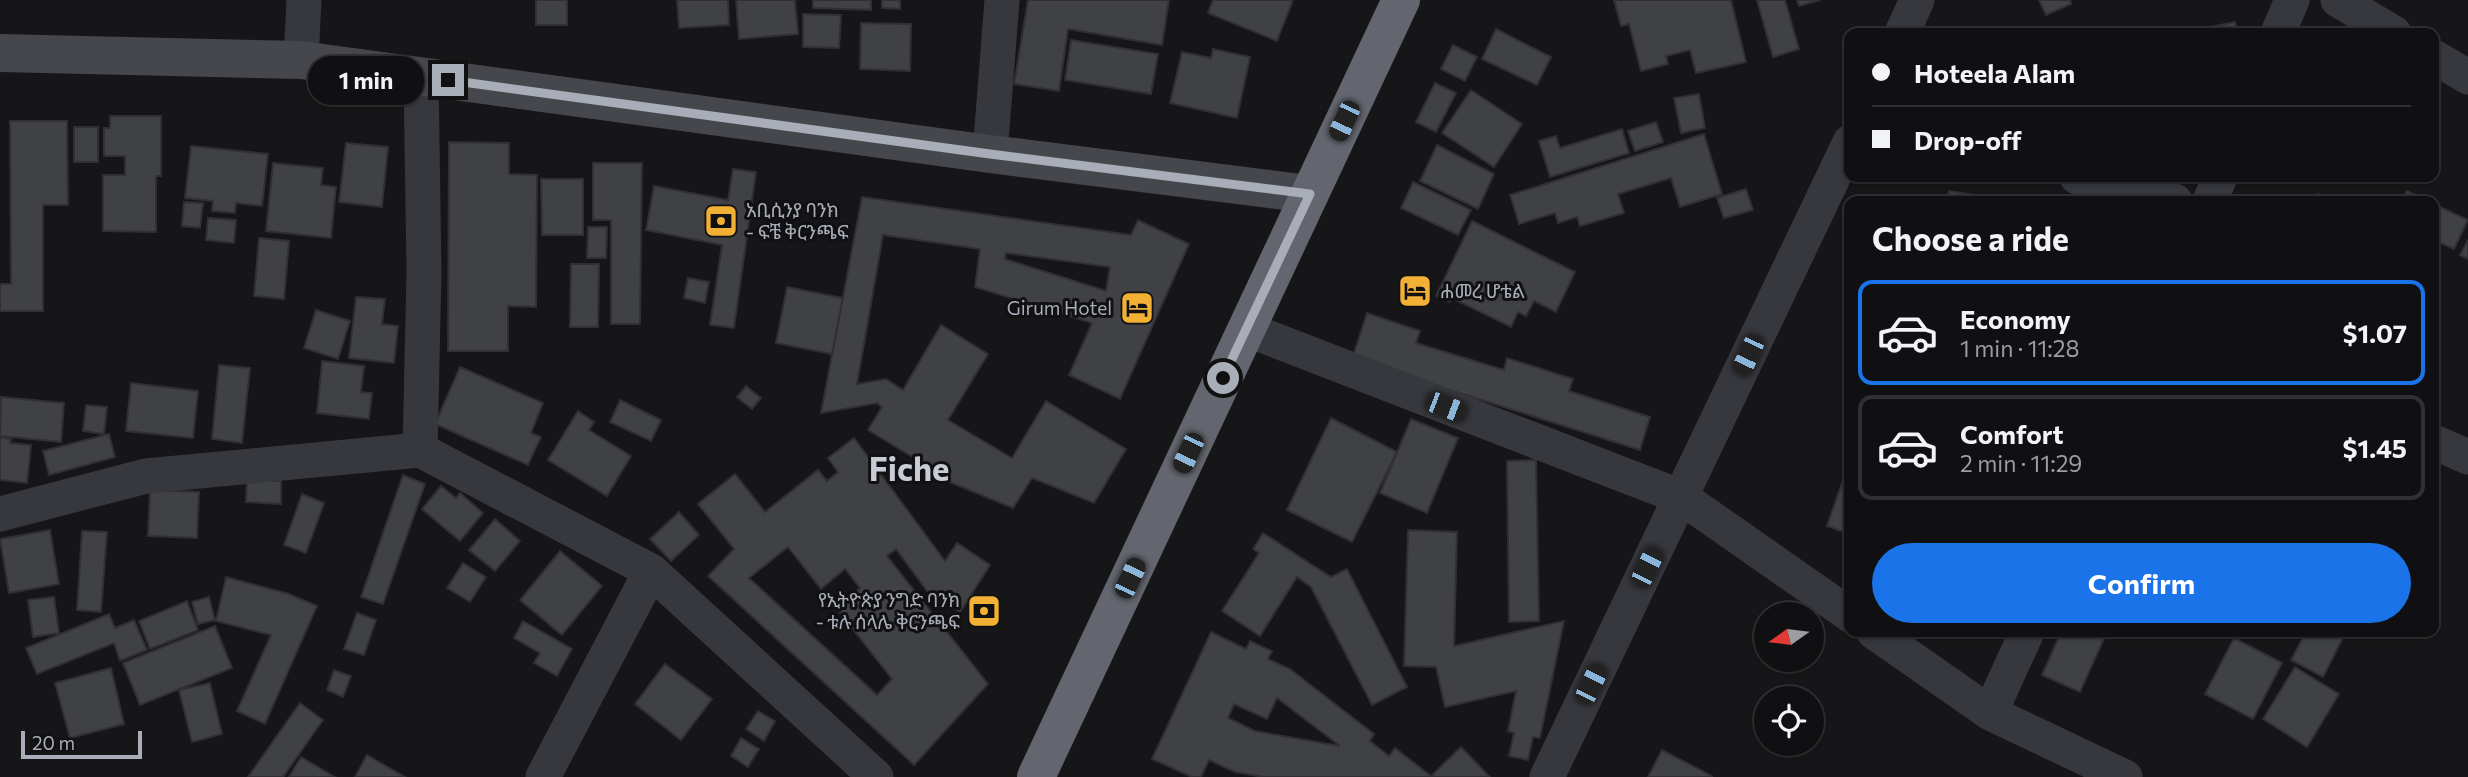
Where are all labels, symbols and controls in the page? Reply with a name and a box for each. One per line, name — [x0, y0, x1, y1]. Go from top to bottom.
callout: 1 min — [308, 56, 424, 104]
text: Hoteela Alam — [1914, 57, 2075, 88]
route end — [432, 64, 464, 96]
text: 1 min — [339, 66, 393, 94]
car — [1326, 98, 1363, 144]
text: Drop-off — [1914, 124, 2021, 155]
place label: አቢሲንያ ባንክ - ፍቼ ቅርንጫፍ — [746, 198, 849, 243]
bank icon: አቢሲንያ ባንክ - ፍቼ ቅርንጫፍ — [702, 202, 740, 240]
text: Choose a ride — [1872, 218, 2069, 258]
hotel icon: ሐመረ ሆቴል — [1396, 272, 1434, 310]
place label: ሐመረ ሆቴል — [1440, 279, 1525, 302]
hotel icon: Girum Hotel — [1118, 289, 1156, 327]
place label: Girum Hotel — [1007, 296, 1112, 319]
icon: car — [1876, 301, 1939, 364]
text: Economy — [1960, 303, 2071, 334]
text: $1.07 — [2342, 317, 2407, 348]
car — [1730, 332, 1767, 378]
text: 1 min · 11:28 — [1960, 334, 2079, 362]
route start — [1207, 362, 1239, 394]
car — [1423, 390, 1470, 424]
icon: car — [1876, 416, 1939, 479]
text: Comfort — [1960, 418, 2063, 449]
car — [1170, 430, 1207, 476]
text: $1.45 — [2343, 432, 2407, 463]
district label: Fiche — [869, 447, 949, 488]
text: 2 min · 11:29 — [1960, 449, 2082, 477]
button: Confirm — [1872, 543, 2411, 623]
car — [1629, 544, 1666, 590]
car — [1112, 555, 1149, 601]
place label: የኢትዮጵያ ንግድ ባንክ - ቱሉ ሰላሌ ቅርንጫፍ — [816, 588, 960, 633]
bank icon: የኢትዮጵያ ንግድ ባንክ - ቱሉ ሰላሌ ቅርንጫፍ — [965, 592, 1003, 630]
north arrow — [1754, 602, 1824, 672]
map controls — [1754, 602, 1824, 756]
car — [1573, 661, 1610, 707]
button: locate — [1754, 686, 1824, 756]
scale bar — [21, 728, 142, 760]
text: 20 m — [32, 731, 75, 754]

